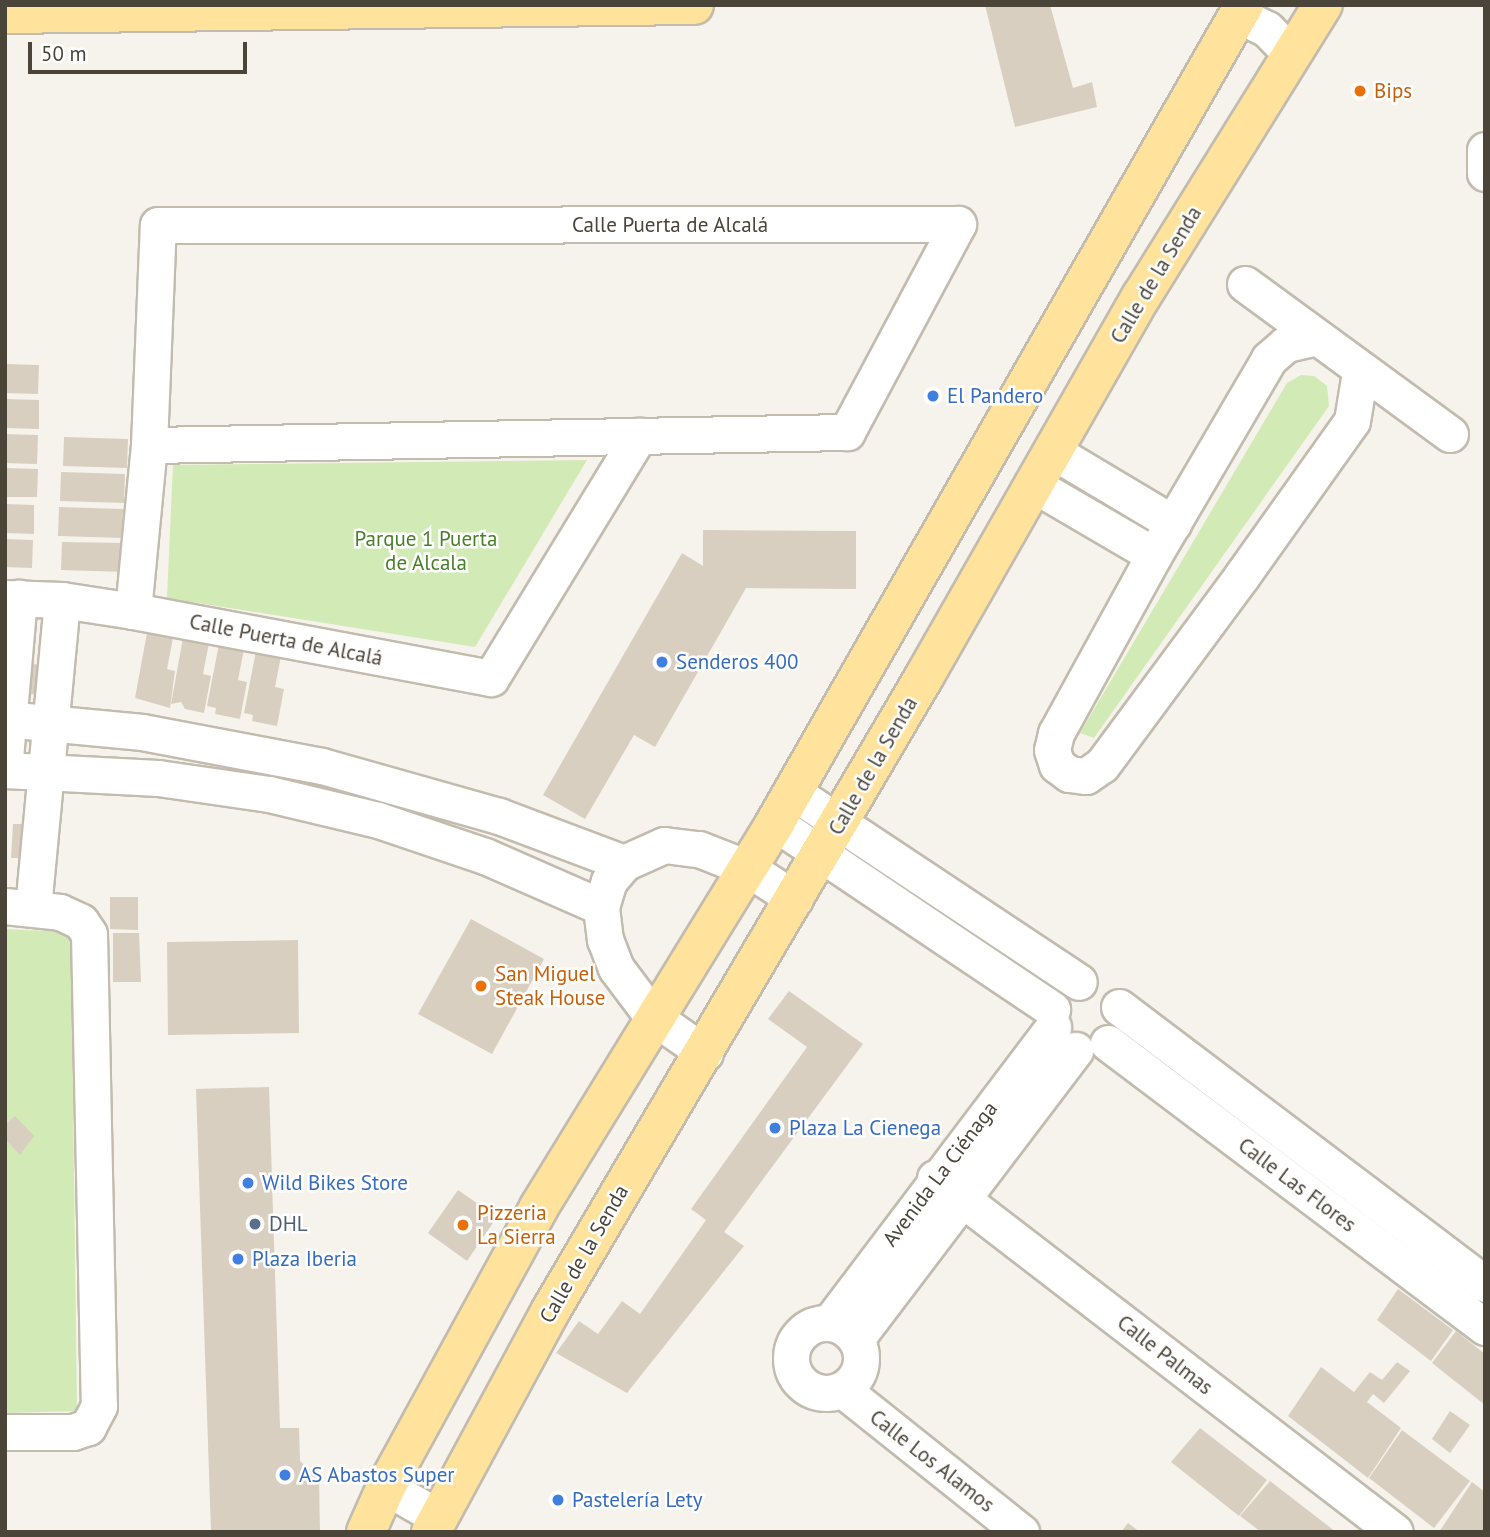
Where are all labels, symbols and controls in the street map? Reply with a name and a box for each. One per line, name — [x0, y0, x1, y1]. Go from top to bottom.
scale bar — [32, 28, 250, 72]
text: 50 m — [41, 40, 87, 67]
place label: Bips — [1374, 78, 1412, 104]
marker: Bips — [1352, 83, 1368, 99]
street label: Calle de la Senda — [1105, 202, 1207, 348]
street label: Calle Puerta de Alcalá — [572, 212, 768, 238]
place label: El Pandero — [947, 383, 1043, 409]
marker: El Pandero — [925, 388, 941, 404]
park label: Parque 1 Puerta de Alcala — [355, 526, 497, 576]
street label: Calle Puerta de Alcalá — [187, 609, 385, 671]
place label: Senderos 400 — [676, 649, 798, 675]
marker: Senderos 400 — [654, 654, 670, 670]
street label: Calle de la Senda — [823, 692, 923, 840]
place label: San Miguel Steak House — [495, 961, 606, 1011]
marker: San Miguel Steak House — [473, 978, 489, 994]
street label: Avenida La Ciénaga — [877, 1097, 1003, 1251]
place label: Plaza La Cienega — [789, 1115, 941, 1141]
marker: Plaza La Cienega — [767, 1120, 783, 1136]
street label: Calle Las Flores — [1233, 1133, 1361, 1237]
place label: Wild Bikes Store — [262, 1170, 408, 1196]
marker: Wild Bikes Store — [240, 1175, 256, 1191]
street label: Calle de la Senda — [534, 1180, 634, 1328]
place label: Pizzeria La Sierra — [477, 1200, 556, 1250]
place label: DHL — [269, 1211, 308, 1237]
marker: DHL — [247, 1216, 263, 1232]
marker: Pizzeria La Sierra — [455, 1217, 471, 1233]
place label: Plaza Iberia — [252, 1246, 357, 1272]
marker: Plaza Iberia — [230, 1251, 246, 1267]
street label: Calle Palmas — [1112, 1310, 1218, 1400]
street label: Calle Los Alamos — [864, 1404, 1000, 1518]
place label: AS Abastos Super — [299, 1462, 455, 1488]
marker: AS Abastos Super — [277, 1467, 293, 1483]
place label: Pastelería Lety — [572, 1487, 703, 1513]
marker: Pastelería Lety — [550, 1492, 566, 1508]

